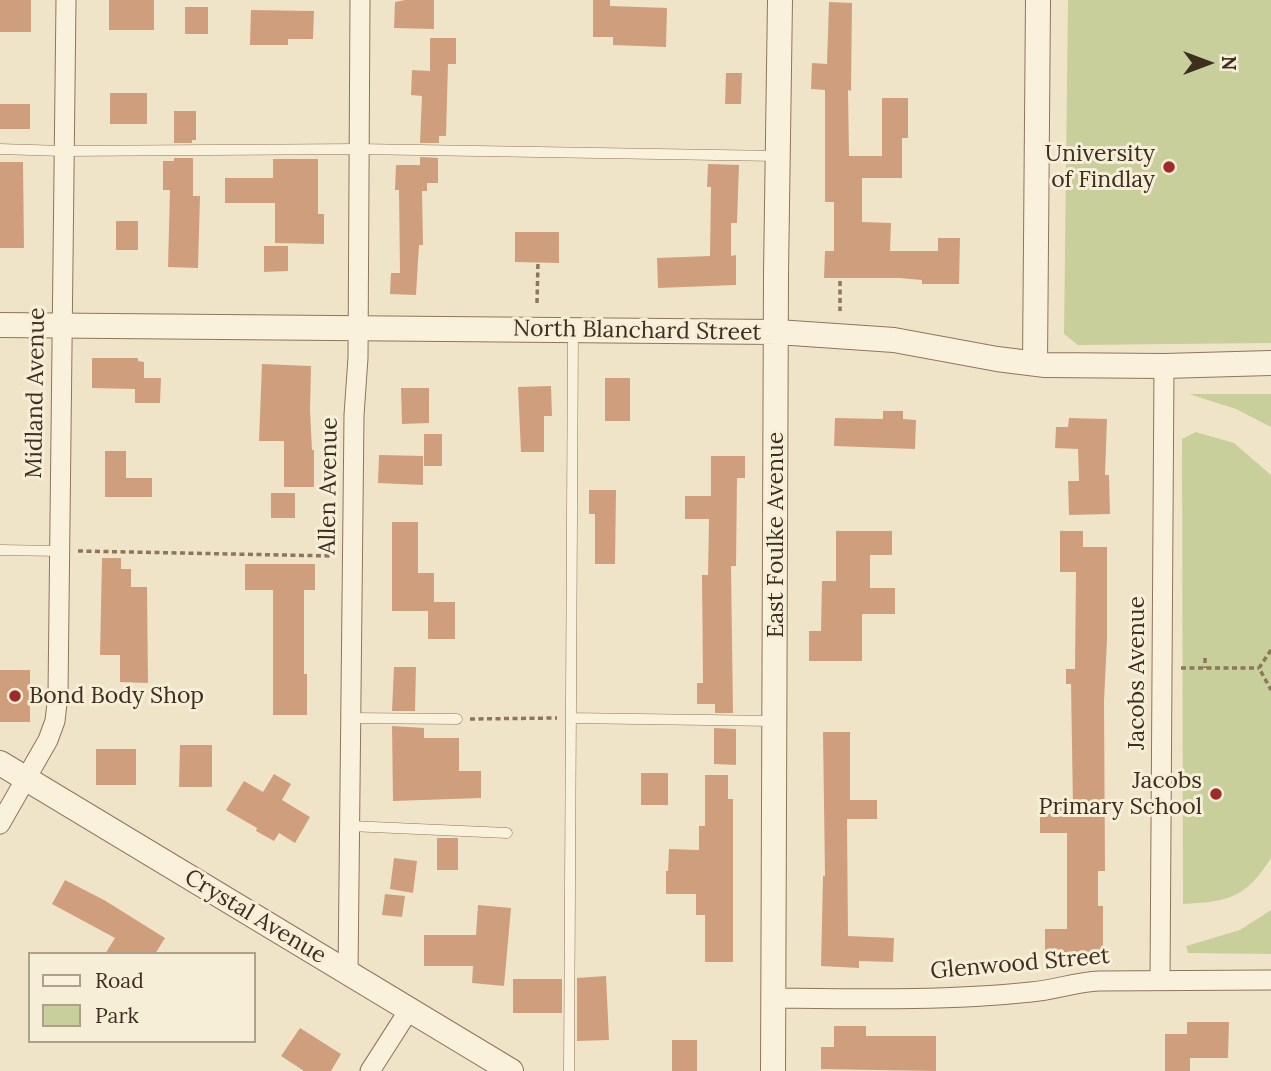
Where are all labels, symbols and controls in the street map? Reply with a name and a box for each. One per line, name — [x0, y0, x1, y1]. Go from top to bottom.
north arrow — [1173, 28, 1243, 98]
text: N — [1217, 56, 1241, 70]
place label: University of Findlay — [1045, 140, 1155, 194]
marker: University of Findlay — [1161, 159, 1177, 175]
street label: Midland Avenue — [21, 307, 51, 479]
street label: North Blanchard Street — [513, 315, 761, 347]
street label: Allen Avenue — [314, 417, 344, 555]
street label: East Foulke Avenue — [762, 432, 790, 638]
street label: Jacobs Avenue — [1123, 596, 1151, 750]
place label: Bond Body Shop — [29, 682, 204, 710]
marker: Bond Body Shop — [7, 688, 23, 704]
place label: Jacobs Primary School — [1038, 767, 1202, 821]
marker: Jacobs Primary School — [1208, 786, 1224, 802]
street label: Crystal Avenue — [179, 864, 331, 970]
street label: Glenwood Street — [929, 942, 1111, 986]
legend — [28, 952, 256, 1043]
text: Road — [95, 967, 144, 994]
text: Park — [95, 1002, 139, 1029]

